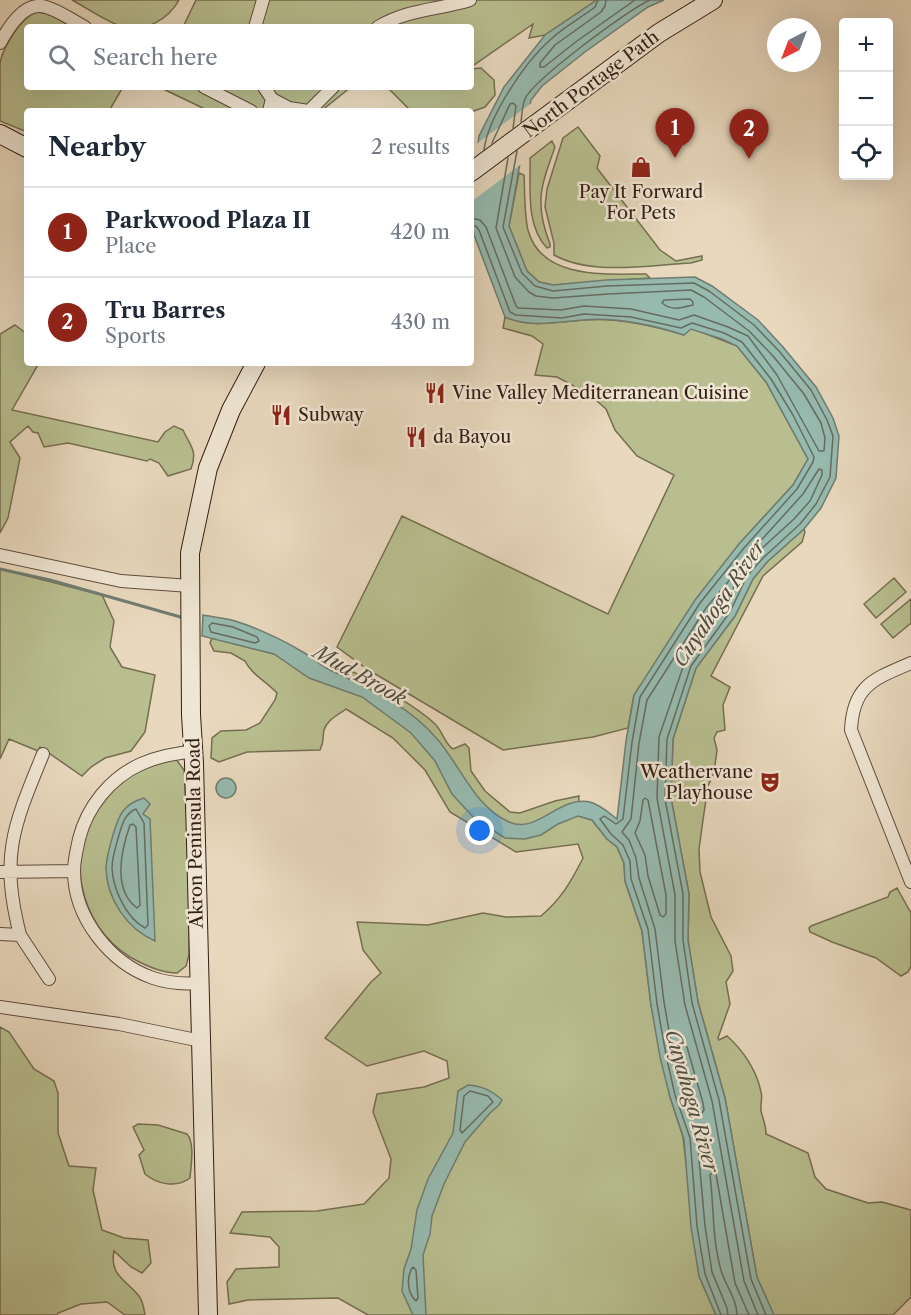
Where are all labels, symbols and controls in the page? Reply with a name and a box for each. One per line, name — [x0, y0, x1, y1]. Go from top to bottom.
north arrow — [767, 18, 821, 72]
map controls — [839, 18, 893, 180]
button: + — [839, 18, 893, 72]
search box — [24, 24, 474, 90]
street label: North Portage Path — [519, 26, 663, 142]
icon: search — [45, 41, 78, 74]
text: Search here — [93, 44, 218, 71]
button: − — [839, 72, 893, 126]
pin: 1 — [656, 108, 694, 158]
pin: 2 — [730, 110, 768, 159]
button: locate — [839, 126, 893, 180]
text: Nearby — [48, 131, 146, 163]
text: 2 results — [371, 135, 450, 159]
shop icon: Pay It Forward For Pets — [629, 155, 653, 179]
place label: Pay It Forward For Pets — [579, 181, 703, 224]
text: Parkwood Plaza II — [105, 207, 311, 234]
text: 1 — [63, 220, 72, 244]
text: 420 m — [390, 220, 450, 244]
text: Place — [105, 234, 156, 258]
text: Tru Barres — [105, 297, 225, 324]
text: 2 — [62, 310, 73, 334]
text: 430 m — [391, 310, 450, 334]
text: Sports — [105, 324, 166, 348]
restaurant icon: Vine Valley Mediterranean Cuisine — [423, 381, 447, 405]
place label: Vine Valley Mediterranean Cuisine — [451, 382, 749, 404]
restaurant icon: Subway — [269, 403, 293, 427]
place label: Subway — [298, 404, 365, 426]
restaurant icon: da Bayou — [404, 425, 428, 449]
place label: da Bayou — [433, 426, 511, 448]
water label: Cuyahoga River — [668, 534, 771, 671]
water label: Mud Brook — [308, 639, 411, 711]
street label: Akron Peninsula Road — [182, 737, 208, 929]
place label: Weathervane Playhouse — [639, 761, 753, 804]
theatre icon: Weathervane Playhouse — [758, 770, 782, 794]
your location — [465, 816, 494, 845]
water label: Cuyahoga River — [660, 1027, 724, 1177]

